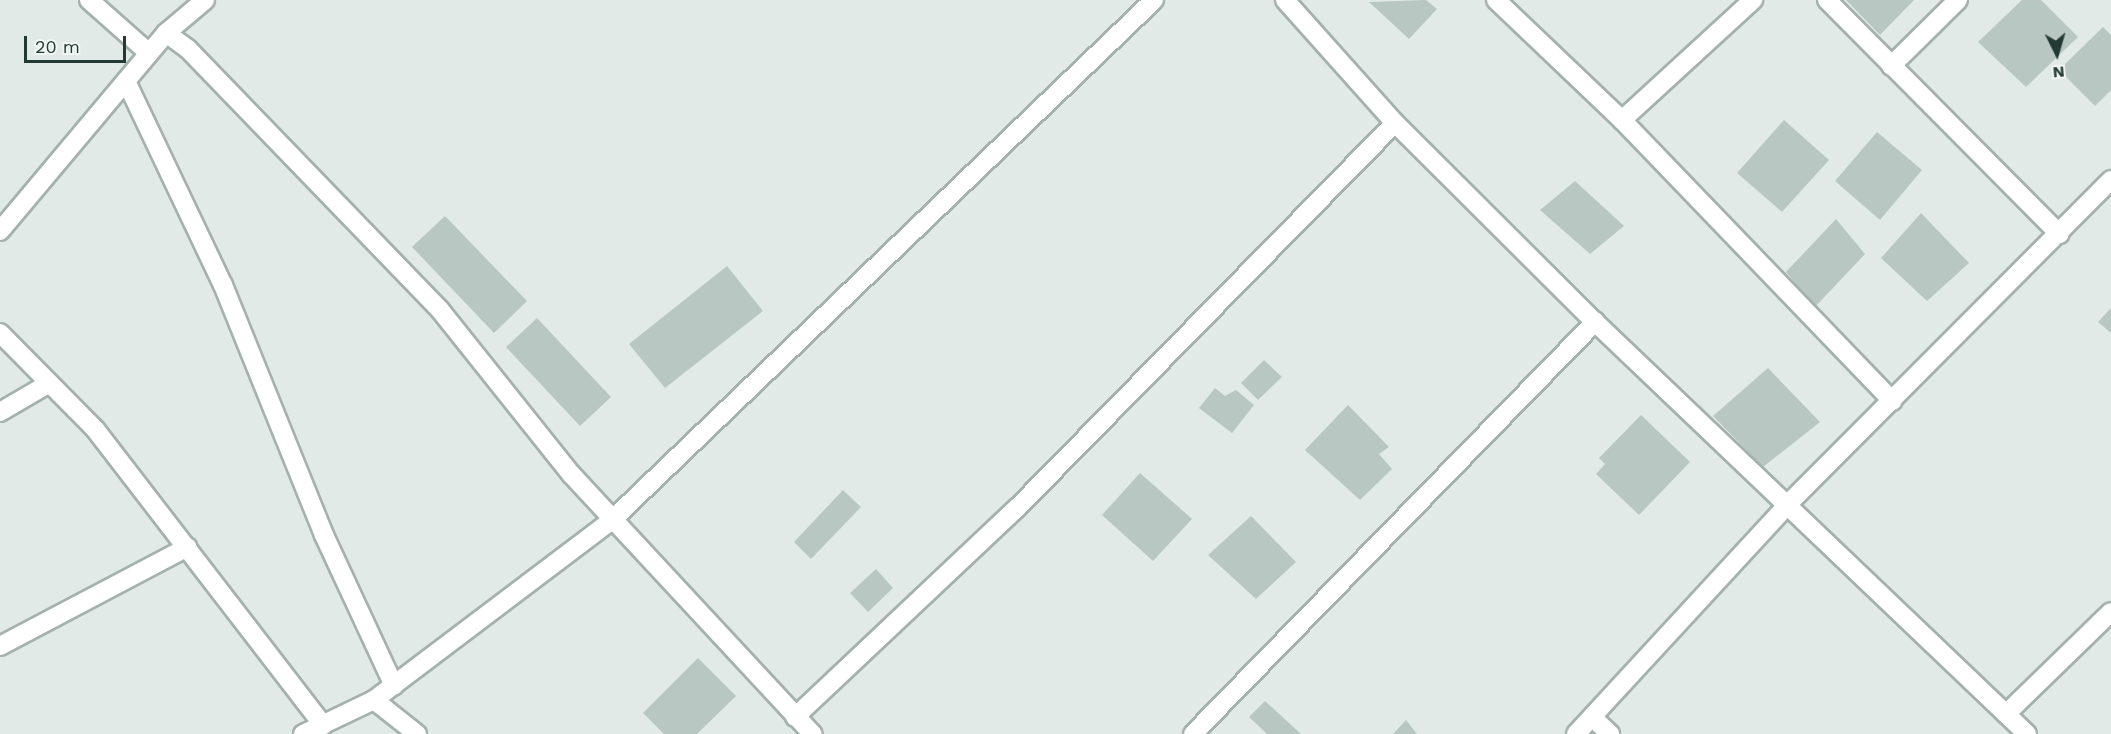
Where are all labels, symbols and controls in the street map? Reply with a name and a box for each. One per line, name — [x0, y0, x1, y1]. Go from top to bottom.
scale bar — [27, 24, 129, 62]
north arrow — [2027, 24, 2087, 84]
text: 20 m — [35, 36, 80, 57]
text: N — [2052, 62, 2065, 82]

